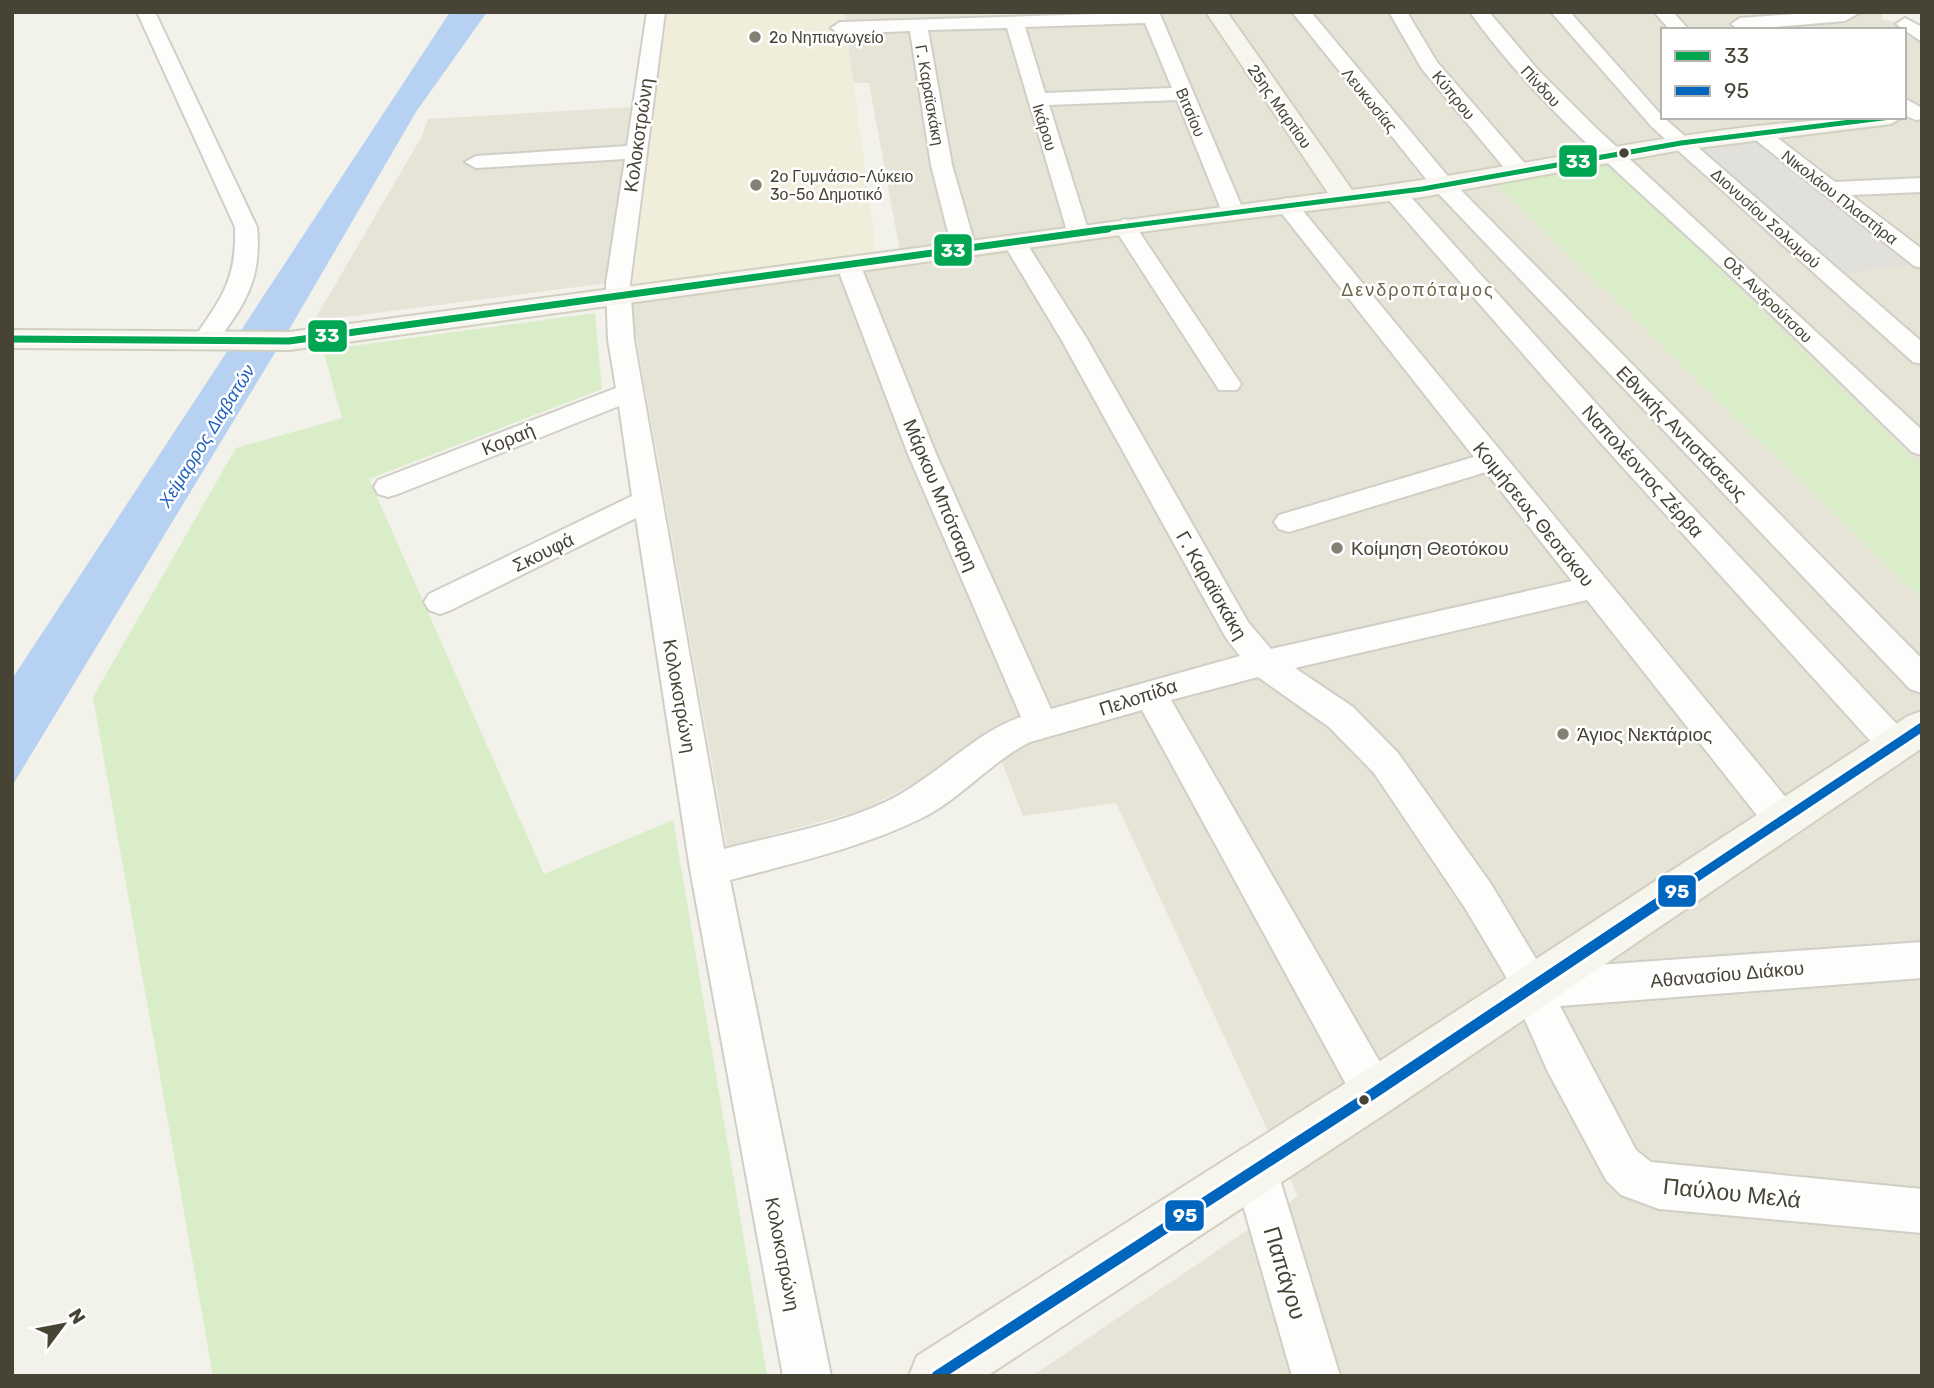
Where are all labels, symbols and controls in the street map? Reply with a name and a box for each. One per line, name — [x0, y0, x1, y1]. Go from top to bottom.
place label: 2ο Νηπιαγωγείο — [769, 28, 884, 47]
legend — [1661, 28, 1906, 119]
marker: 2ο Νηπιαγωγείο — [747, 29, 763, 45]
street label: Γ. Καραϊσκάκη — [911, 43, 948, 147]
text: 33 — [1724, 43, 1749, 68]
street label: 25ης Μαρτίου — [1244, 61, 1316, 152]
street label: Πίνδου — [1517, 62, 1565, 111]
street label: Λευκωσίας — [1338, 64, 1401, 137]
street label: Κύπρου — [1428, 67, 1479, 124]
street label: Κολοκοτρώνη — [619, 76, 658, 194]
text: 95 — [1724, 78, 1749, 103]
street label: Βιτσίου — [1172, 85, 1209, 140]
street label: Ικάρου — [1028, 101, 1061, 153]
line badge: 33 — [1558, 144, 1598, 178]
unlabelled marker — [1617, 146, 1631, 160]
street label: Νικολάου Πλαστήρα — [1778, 146, 1902, 249]
text: 33 — [1565, 150, 1591, 173]
street label: Διονυσίου Σολωμού — [1707, 164, 1824, 272]
place label: 2ο Γυμνάσιο-Λύκειο 3ο-5ο Δημοτικό — [770, 167, 913, 204]
marker: 2ο Γυμνάσιο-Λύκειο 3ο-5ο Δημοτικό — [748, 177, 764, 193]
line badge: 33 — [933, 233, 973, 267]
text: 33 — [940, 239, 966, 262]
street label: Οδ. Ανδρούτσου — [1719, 252, 1816, 347]
district label: Δενδροπόταμος — [1341, 279, 1495, 301]
line badge: 33 — [307, 319, 348, 353]
text: 33 — [314, 324, 340, 347]
water label: Χείμαρρος Διαβατών — [154, 360, 260, 512]
street label: Εθνικής Αντιστάσεως — [1611, 361, 1752, 506]
street label: Ναπολέοντος Ζέρβα — [1577, 400, 1708, 542]
street label: Μάρκου Μπότσαρη — [898, 416, 983, 575]
street label: Κοραή — [478, 418, 538, 460]
street label: Κοιμήσεως Θεοτόκου — [1468, 437, 1599, 591]
street label: Γ. Καραϊσκάκη — [1171, 527, 1252, 644]
street label: Σκουφά — [509, 528, 578, 577]
place label: Κοίμηση Θεοτόκου — [1351, 537, 1509, 560]
marker: Κοίμηση Θεοτόκου — [1329, 540, 1345, 556]
street label: Κολοκοτρώνη — [658, 637, 701, 755]
street label: Πελοπίδα — [1096, 674, 1180, 721]
place label: Άγιος Νεκτάριος — [1577, 723, 1712, 746]
marker: Άγιος Νεκτάριος — [1555, 726, 1571, 742]
line badge: 95 — [1657, 874, 1697, 908]
text: 95 — [1665, 880, 1689, 903]
street label: Αθανασίου Διάκου — [1649, 956, 1805, 993]
unlabelled marker — [1357, 1093, 1371, 1107]
street label: Παύλου Μελά — [1662, 1172, 1802, 1214]
street label: Κολοκοτρώνη — [760, 1195, 805, 1313]
line badge: 95 — [1164, 1199, 1205, 1232]
text: 95 — [1173, 1204, 1197, 1227]
street label: Παπάγου — [1258, 1223, 1312, 1323]
north arrow — [28, 1290, 98, 1360]
text: N — [64, 1304, 90, 1328]

